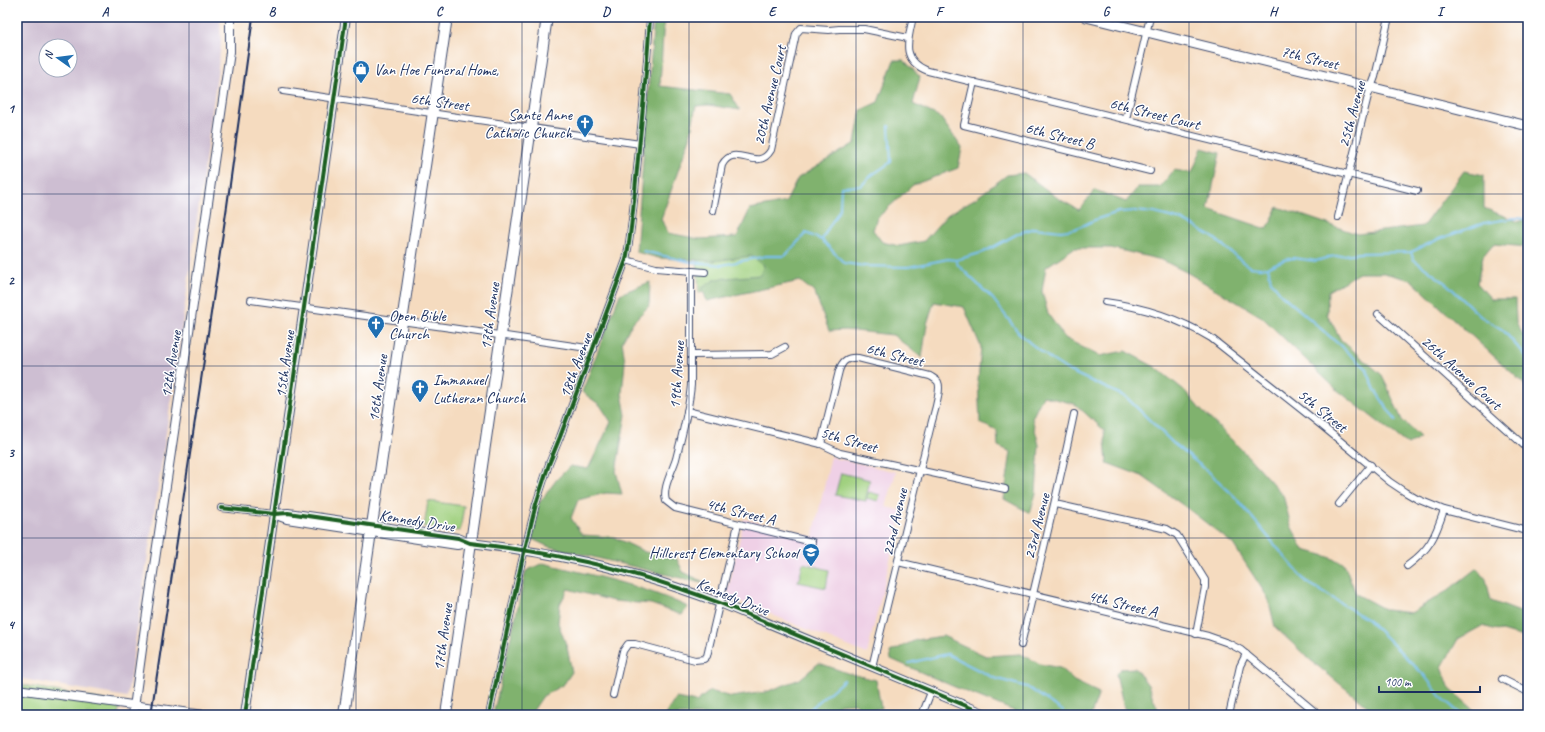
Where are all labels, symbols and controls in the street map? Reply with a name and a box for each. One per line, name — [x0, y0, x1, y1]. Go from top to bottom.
text: A — [102, 4, 110, 20]
text: B — [269, 4, 277, 20]
text: C — [436, 4, 444, 20]
text: D — [602, 4, 611, 20]
text: E — [769, 4, 778, 20]
text: F — [936, 4, 945, 20]
text: G — [1103, 4, 1111, 20]
text: H — [1269, 4, 1279, 20]
text: I — [1437, 4, 1446, 20]
north arrow — [38, 38, 78, 78]
street label: 7th Street — [1279, 41, 1342, 75]
street label: 20th Avenue Court — [749, 42, 792, 147]
text: N — [41, 48, 56, 61]
shop icon: Van Hoe Funeral Home, — [351, 59, 371, 84]
place label: Van Hoe Funeral Home, — [374, 60, 499, 80]
street label: 25th Avenue — [1334, 77, 1371, 150]
street label: 6th Street — [410, 88, 472, 116]
street label: 6th Street Court — [1108, 93, 1204, 135]
text: 1 — [8, 101, 16, 117]
place label: Sante Anne Catholic Church — [485, 105, 574, 143]
church icon: Sante Anne Catholic Church — [575, 113, 595, 138]
street label: 6th Street B — [1023, 118, 1098, 155]
text: 2 — [8, 273, 15, 289]
street label: 17th Avenue — [475, 279, 505, 351]
place label: Open Bible Church — [389, 306, 447, 344]
church icon: Open Bible Church — [366, 314, 386, 339]
street label: 12th Avenue — [156, 327, 186, 399]
street label: 15th Avenue — [270, 327, 300, 399]
street label: 18th Avenue — [554, 329, 598, 401]
street label: 26th Avenue Court — [1417, 331, 1507, 415]
street label: 6th Street — [864, 338, 927, 372]
street label: 19th Avenue — [665, 339, 689, 410]
street label: 16th Avenue — [363, 351, 393, 423]
place label: Immanuel Lutheran Church — [433, 370, 526, 408]
church icon: Immanuel Lutheran Church — [410, 378, 430, 403]
street label: 5th Street — [1293, 385, 1353, 438]
street label: 5th Street — [818, 422, 881, 458]
text: 3 — [8, 445, 15, 461]
street label: 22nd Avenue — [878, 485, 913, 558]
street label: 23rd Avenue — [1019, 489, 1055, 561]
street label: 4th Street A — [704, 494, 778, 530]
street label: Kennedy Drive — [378, 505, 458, 537]
school or university icon: Hillcrest Elementary School — [801, 542, 821, 567]
place label: Hillcrest Elementary School — [649, 543, 801, 563]
street label: Kennedy Drive — [694, 573, 773, 621]
street label: 4th Street A — [1086, 586, 1160, 622]
street label: 17th Avenue — [428, 600, 458, 672]
text: 4 — [8, 617, 16, 633]
scale bar — [1379, 668, 1480, 694]
text: 100 m — [1385, 674, 1412, 690]

